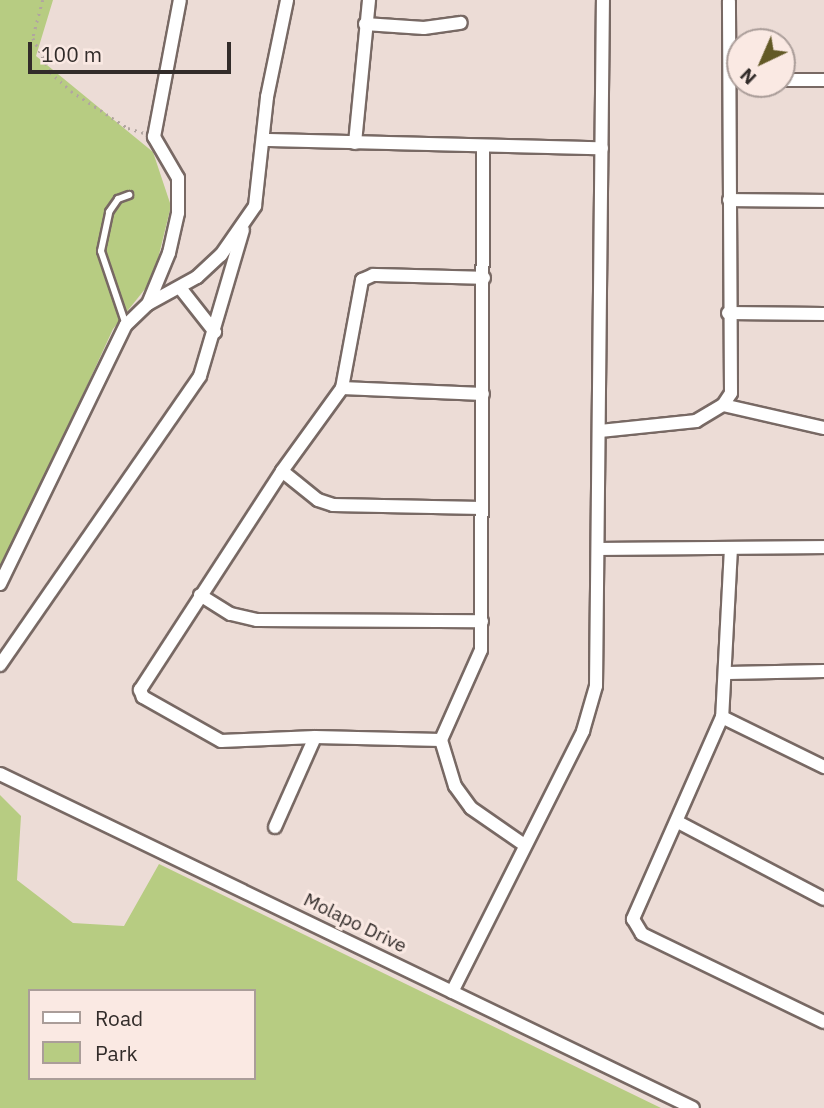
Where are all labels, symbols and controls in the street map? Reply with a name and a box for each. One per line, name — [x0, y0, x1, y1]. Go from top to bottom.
scale bar — [32, 28, 234, 72]
north arrow — [726, 28, 796, 98]
text: 100 m — [41, 40, 102, 68]
text: N — [735, 63, 761, 90]
street label: Molapo Drive — [300, 888, 410, 958]
legend — [28, 989, 256, 1080]
text: Road — [95, 1004, 143, 1032]
text: Park — [95, 1039, 138, 1067]

